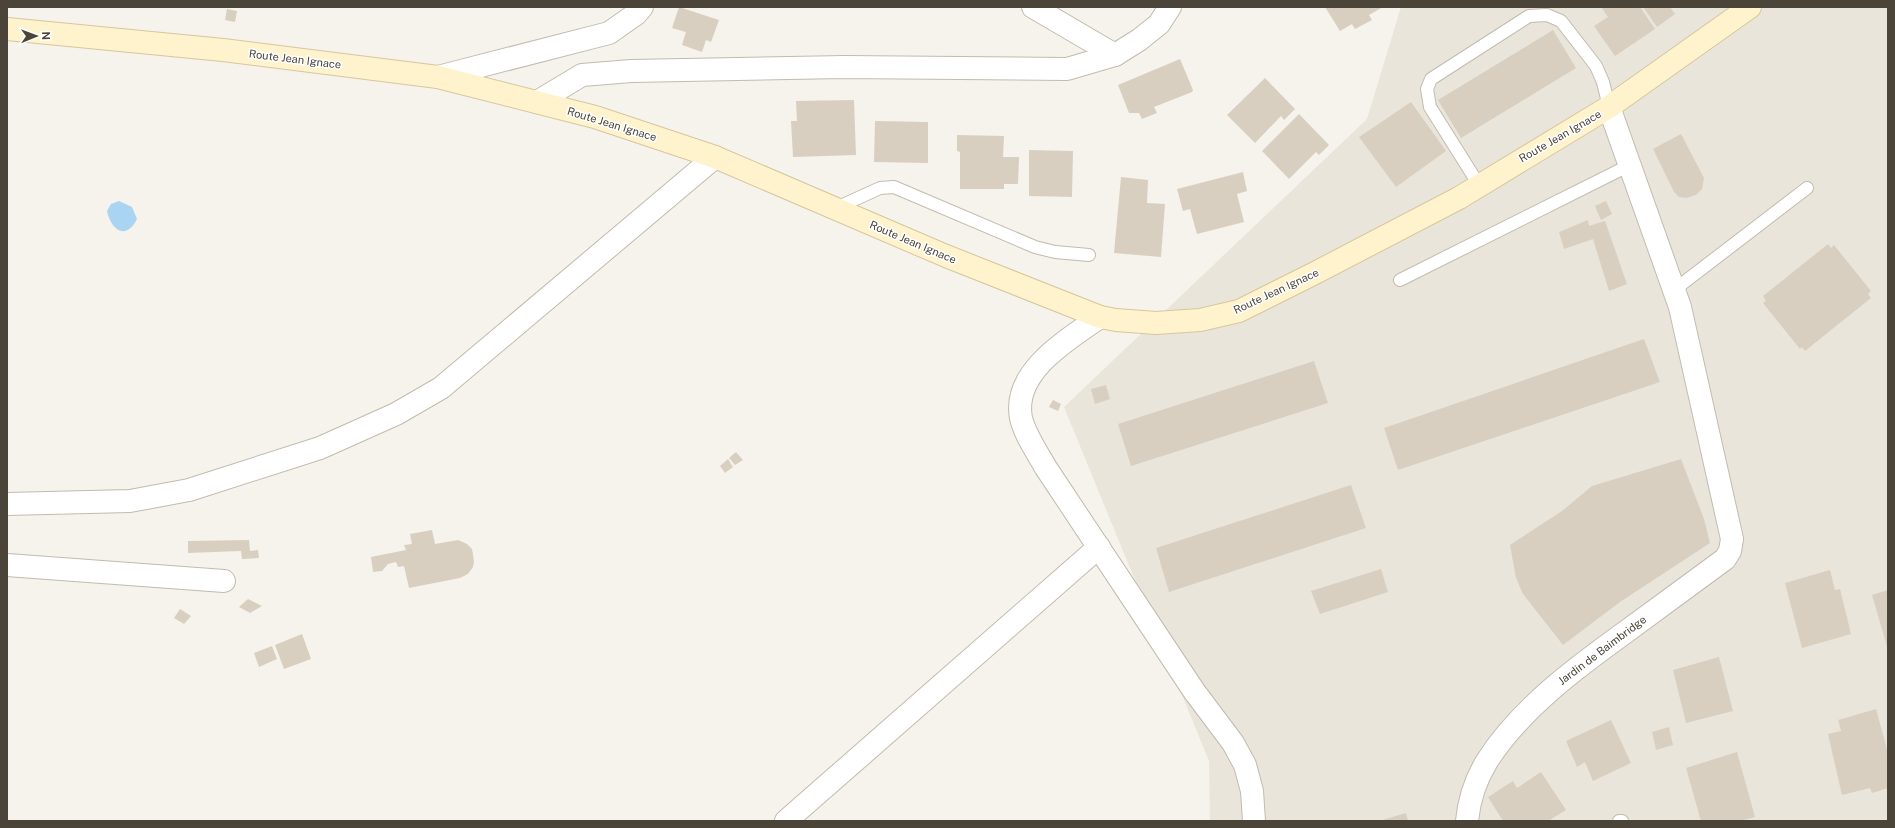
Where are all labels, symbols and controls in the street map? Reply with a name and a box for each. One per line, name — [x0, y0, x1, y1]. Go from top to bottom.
north arrow — [16, 16, 56, 56]
text: N — [40, 31, 52, 40]
street label: Route Jean Ignace — [248, 47, 342, 71]
street label: Route Jean Ignace — [566, 105, 658, 143]
street label: Route Jean Ignace — [1517, 108, 1603, 164]
street label: Route Jean Ignace — [868, 218, 958, 266]
street label: Route Jean Ignace — [1231, 266, 1321, 316]
street label: Jardin de Baimbridge — [1556, 613, 1648, 687]

